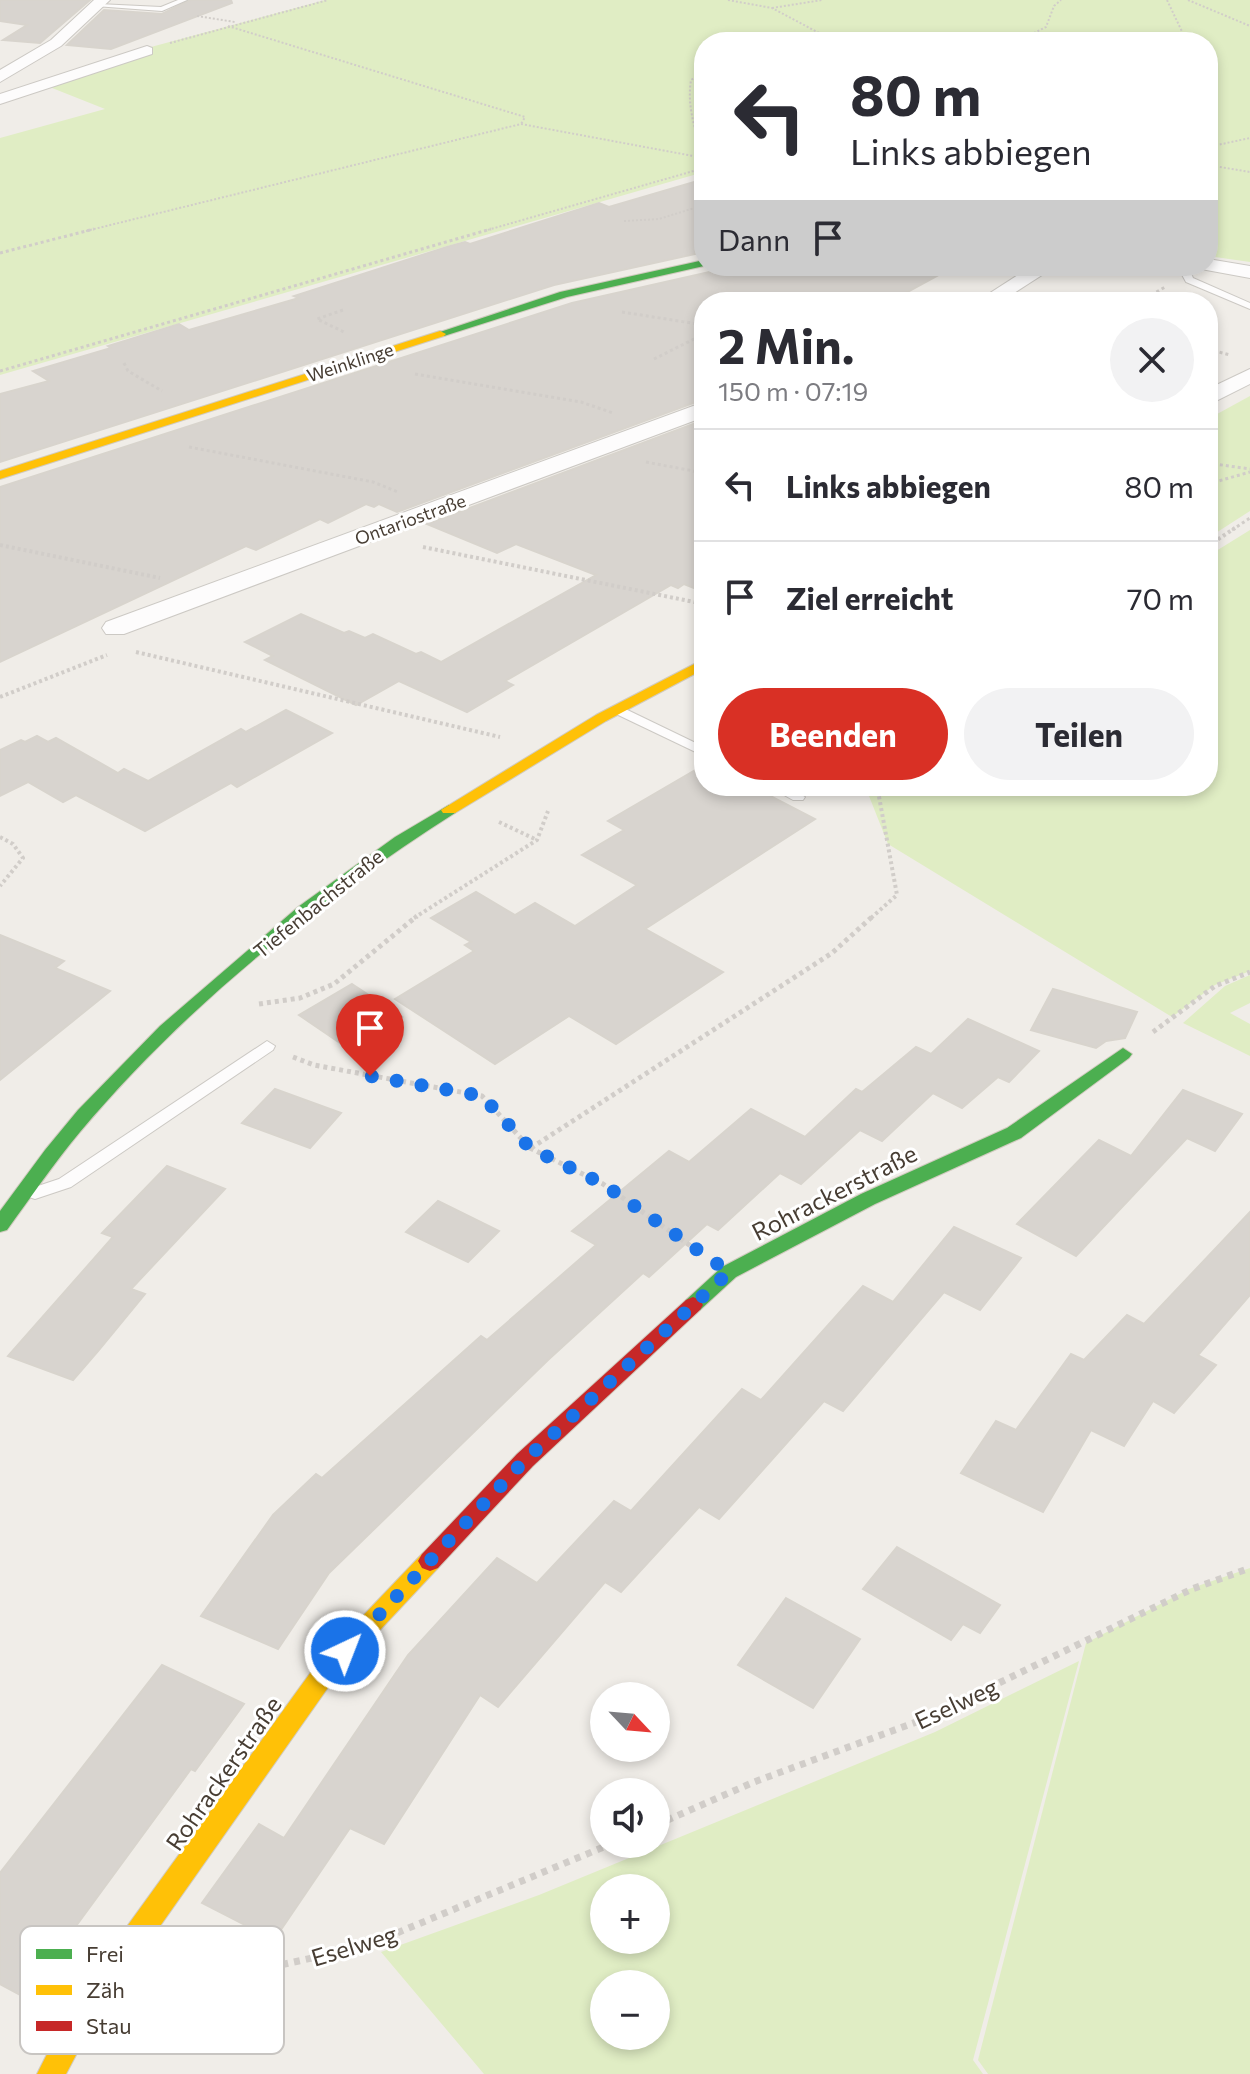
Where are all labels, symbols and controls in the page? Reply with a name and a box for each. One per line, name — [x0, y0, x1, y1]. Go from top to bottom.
text: 80 m — [850, 59, 981, 128]
icon: left — [718, 64, 822, 168]
text: Links abbiegen — [850, 128, 1092, 172]
icon: arrive — [806, 216, 850, 260]
text: Dann — [718, 220, 790, 257]
text: 2 Min. — [718, 315, 855, 374]
button: close — [1110, 318, 1194, 402]
street label: Weinklinge — [304, 338, 396, 386]
text: 150 m · 07:19 — [718, 375, 868, 406]
icon: left — [718, 463, 762, 507]
text: Links abbiegen — [786, 467, 991, 504]
text: 80 m — [1124, 467, 1194, 504]
street label: Ontariostraße — [351, 489, 469, 549]
icon: arrive — [718, 575, 762, 619]
text: Ziel erreicht — [786, 579, 954, 616]
text: 70 m — [1127, 579, 1194, 616]
button: Beenden — [718, 688, 948, 780]
button: Teilen — [964, 688, 1194, 780]
street label: Tiefenbachstraße — [248, 843, 388, 963]
pin — [336, 994, 404, 1076]
icon: arrive — [348, 1006, 392, 1050]
street label: Rohrackerstraße — [747, 1138, 921, 1246]
position arrow — [303, 1609, 387, 1693]
street label: Eselweg — [910, 1671, 1002, 1735]
north arrow — [590, 1682, 670, 1762]
map controls — [590, 1682, 670, 2050]
street label: Rohrackerstraße — [159, 1690, 287, 1856]
button: sound — [590, 1778, 670, 1858]
button: + — [590, 1874, 670, 1954]
street label: Eselweg — [308, 1918, 400, 1972]
legend — [20, 1926, 284, 2054]
text: Frei — [86, 1940, 124, 1967]
button: − — [590, 1970, 670, 2050]
text: Zäh — [86, 1976, 125, 2003]
text: Stau — [86, 2012, 132, 2039]

